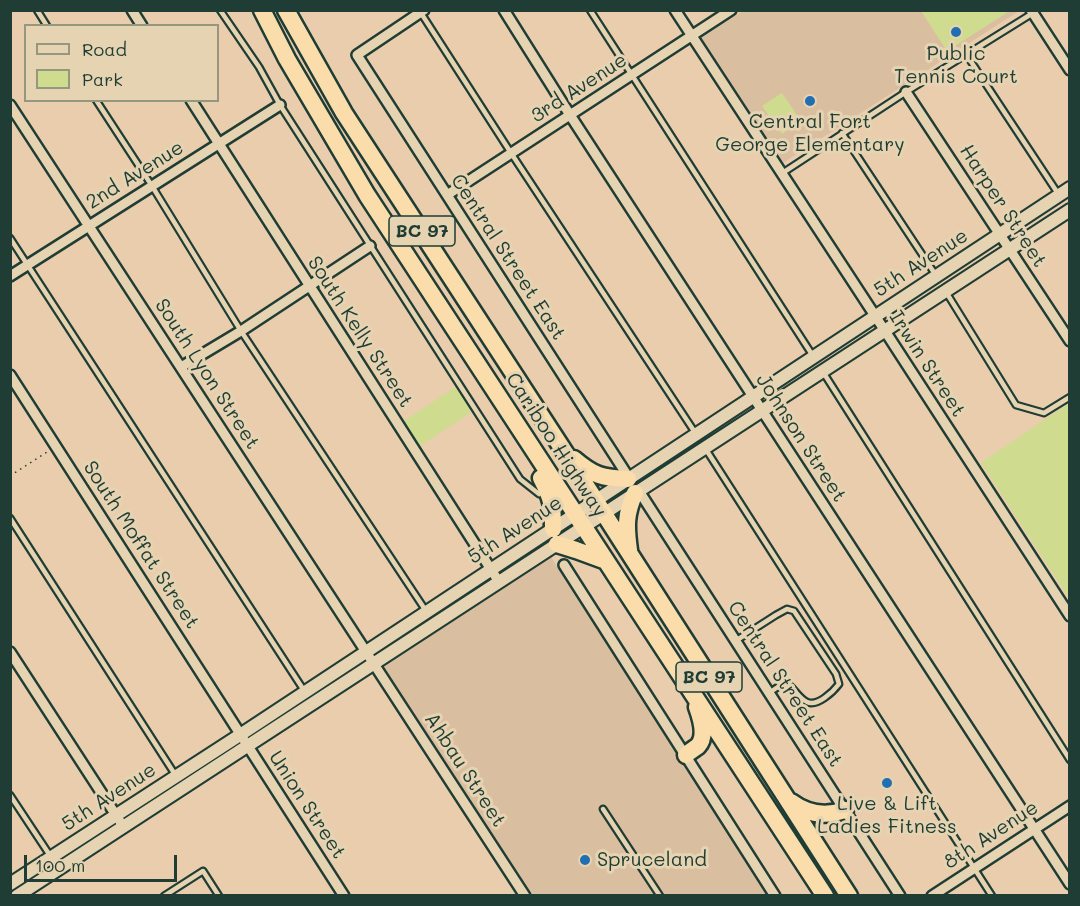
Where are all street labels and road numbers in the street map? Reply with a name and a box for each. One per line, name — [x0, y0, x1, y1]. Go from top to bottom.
street label: 3rd Avenue — [526, 48, 632, 128]
street label: 2nd Avenue — [82, 136, 188, 214]
street label: Harper Street — [954, 140, 1052, 272]
street label: Central Street East — [445, 170, 571, 344]
road number: BC 97 — [389, 216, 455, 246]
street label: 5th Avenue — [869, 224, 973, 302]
street label: South Kelly Street — [302, 252, 418, 412]
street label: South Lyon Street — [149, 294, 265, 454]
street label: Irwin Street — [884, 306, 970, 422]
street label: Cariboo Highway — [500, 368, 612, 522]
street label: Johnson Street — [751, 369, 851, 507]
street label: South Moffat Street — [78, 457, 204, 633]
street label: 5th Avenue — [463, 491, 567, 569]
street label: Central Street East — [722, 597, 848, 771]
road number: BC 97 — [676, 662, 742, 692]
street label: Ahbau Street — [419, 708, 511, 832]
street label: Union Street — [263, 747, 351, 863]
street label: 5th Avenue — [57, 758, 161, 836]
street label: 8th Avenue — [939, 796, 1043, 874]

